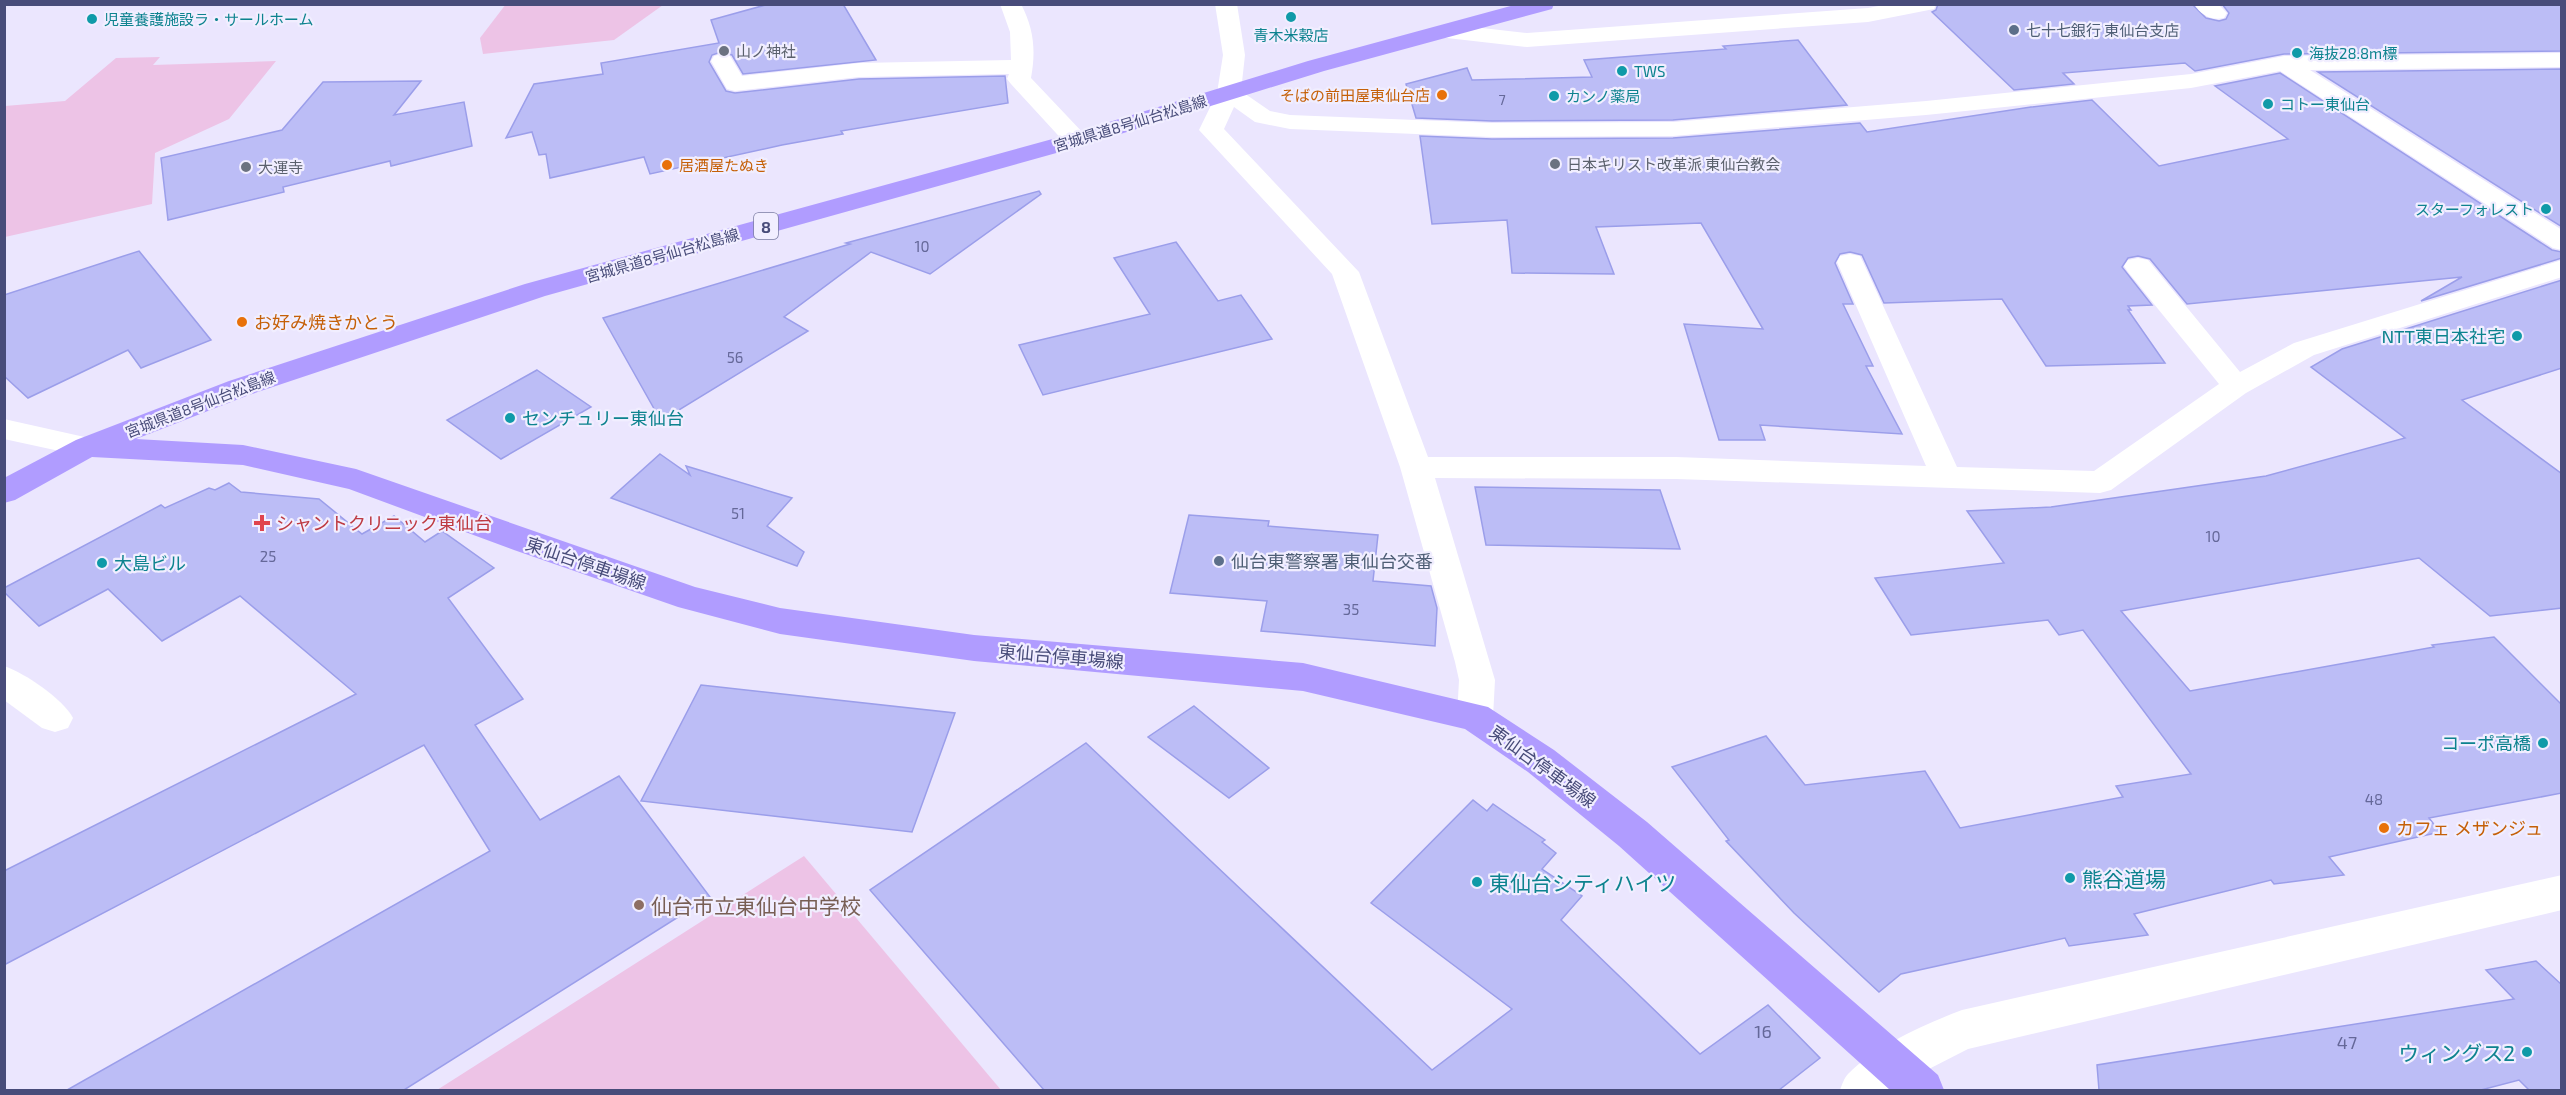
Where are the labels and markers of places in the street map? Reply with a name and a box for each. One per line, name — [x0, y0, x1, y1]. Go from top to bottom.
place label: 児童養護施設ラ・サールホーム — [104, 10, 314, 28]
marker: 青木米穀店 — [1284, 10, 1298, 24]
marker: 児童養護施設ラ・サールホーム — [85, 12, 99, 26]
place label: 七十七銀行 東仙台支店 — [2026, 21, 2179, 39]
marker: 七十七銀行 東仙台支店 — [2007, 23, 2021, 37]
place label: 青木米穀店 — [1253, 26, 1329, 44]
place label: 山ノ神社 — [736, 42, 796, 60]
marker: 山ノ神社 — [717, 44, 731, 58]
place label: 海抜28.8m標 — [2309, 44, 2397, 62]
marker: 海抜28.8m標 — [2290, 46, 2304, 60]
place label: TWS — [1634, 62, 1665, 80]
marker: TWS — [1615, 64, 1629, 78]
place label: そばの前田屋東仙台店 — [1280, 86, 1430, 104]
place label: カンノ薬局 — [1566, 87, 1640, 105]
marker: そばの前田屋東仙台店 — [1435, 88, 1449, 102]
marker: カンノ薬局 — [1547, 89, 1561, 103]
place label: コトー東仙台 — [2280, 95, 2370, 113]
marker: コトー東仙台 — [2261, 97, 2275, 111]
place label: 日本キリスト改革派 東仙台教会 — [1567, 155, 1780, 173]
place label: 居酒屋たぬき — [679, 156, 769, 174]
marker: 日本キリスト改革派 東仙台教会 — [1548, 157, 1562, 171]
place label: 大運寺 — [258, 158, 303, 176]
marker: 居酒屋たぬき — [660, 158, 674, 172]
marker: 大運寺 — [239, 160, 253, 174]
place label: スターフォレスト — [2415, 200, 2534, 218]
marker: スターフォレスト — [2539, 202, 2553, 216]
place label: お好み焼きかとう — [254, 311, 398, 333]
marker: お好み焼きかとう — [235, 315, 249, 329]
place label: NTT東日本社宅 — [2381, 325, 2505, 347]
marker: NTT東日本社宅 — [2510, 329, 2524, 343]
place label: センチュリー東仙台 — [522, 407, 684, 429]
marker: センチュリー東仙台 — [503, 411, 517, 425]
place label: シャントクリニック東仙台 — [276, 512, 492, 534]
marker: シャントクリニック東仙台 — [253, 514, 271, 532]
place label: 仙台東警察署 東仙台交番 — [1231, 550, 1433, 572]
place label: 大島ビル — [114, 552, 186, 574]
marker: 仙台東警察署 東仙台交番 — [1212, 554, 1226, 568]
marker: 大島ビル — [95, 556, 109, 570]
place label: コーポ高橋 — [2441, 732, 2531, 754]
marker: コーポ高橋 — [2536, 736, 2550, 750]
place label: カフェ メザンジュ — [2396, 817, 2543, 839]
marker: カフェ メザンジュ — [2377, 821, 2391, 835]
place label: 熊谷道場 — [2082, 866, 2166, 891]
place label: 東仙台シティハイツ — [1489, 870, 1676, 895]
marker: 熊谷道場 — [2063, 871, 2077, 885]
marker: 東仙台シティハイツ — [1470, 875, 1484, 889]
place label: 仙台市立東仙台中学校 — [651, 893, 861, 918]
marker: 仙台市立東仙台中学校 — [632, 898, 646, 912]
place label: ウィングス2 — [2398, 1040, 2515, 1065]
marker: ウィングス2 — [2520, 1045, 2534, 1059]

